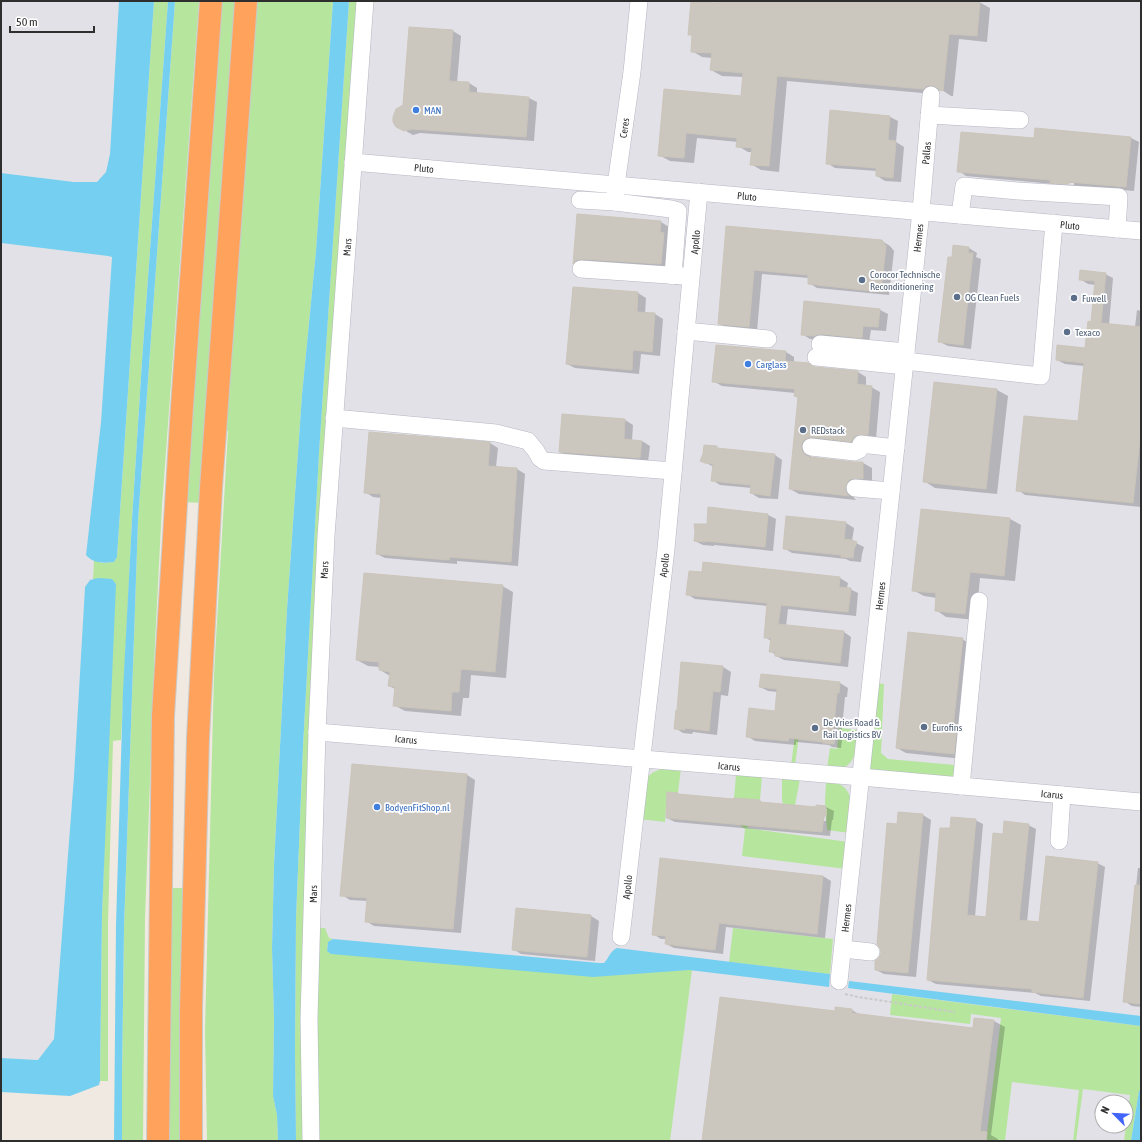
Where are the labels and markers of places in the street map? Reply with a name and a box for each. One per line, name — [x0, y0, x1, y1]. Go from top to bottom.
marker: MAN — [411, 105, 421, 115]
place label: MAN — [424, 105, 442, 116]
place label: Corocor Technische Reconditionering — [870, 269, 941, 292]
marker: Corocor Technische Reconditionering — [857, 275, 867, 285]
marker: OG Clean Fuels — [952, 292, 962, 302]
place label: OG Clean Fuels — [965, 292, 1020, 303]
marker: Fuwell — [1069, 293, 1079, 303]
place label: Fuwell — [1082, 293, 1107, 304]
marker: Texaco — [1062, 327, 1072, 337]
place label: Texaco — [1075, 327, 1101, 338]
marker: Carglass — [743, 359, 753, 369]
place label: Carglass — [756, 359, 787, 370]
marker: REDstack — [798, 425, 808, 435]
place label: REDstack — [811, 425, 846, 436]
place label: De Vries Road & Rail Logistics BV — [823, 717, 881, 740]
marker: Eurofins — [919, 722, 929, 732]
place label: Eurofins — [932, 722, 963, 733]
marker: De Vries Road & Rail Logistics BV — [810, 723, 820, 733]
marker: BodyenFitShop.nl — [372, 802, 382, 812]
place label: BodyenFitShop.nl — [385, 802, 450, 813]

